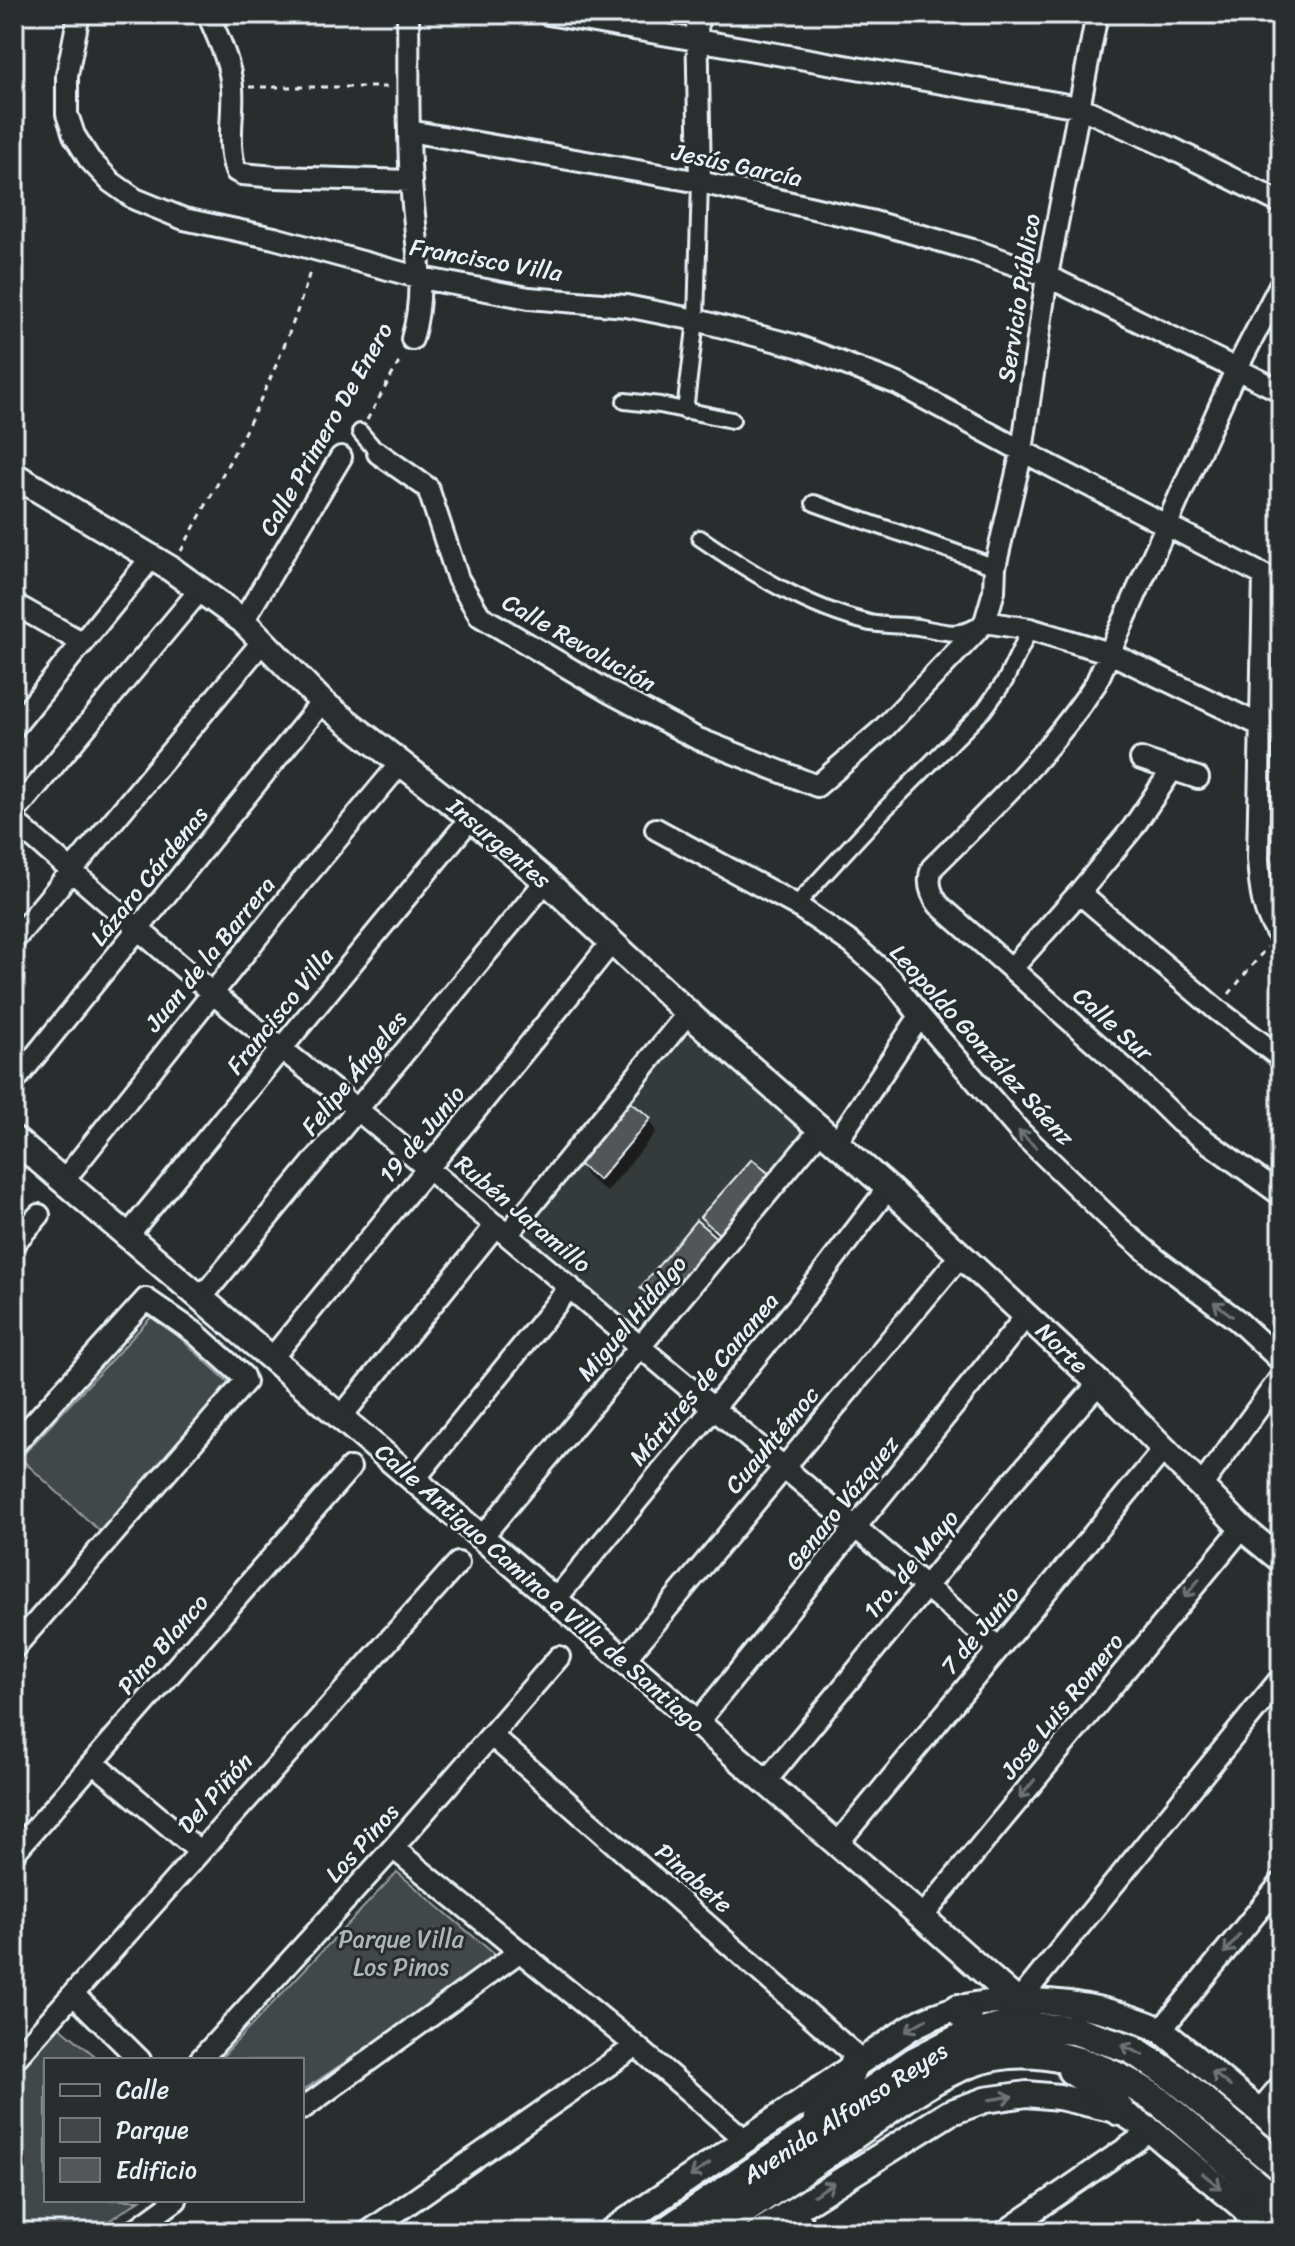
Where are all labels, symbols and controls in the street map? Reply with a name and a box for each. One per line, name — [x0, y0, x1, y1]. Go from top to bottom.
street label: Jesús García — [667, 131, 806, 199]
street label: Servicio Público — [985, 211, 1053, 385]
street label: Francisco Villa — [406, 226, 567, 294]
street label: Calle Primero De Enero — [247, 314, 405, 544]
street label: Calle Revolución — [494, 582, 664, 704]
street label: Insurgentes — [437, 786, 561, 900]
street label: Lázaro Cárdenas — [79, 796, 219, 956]
street label: Juan de la Barrera — [133, 866, 287, 1042]
street label: Leopoldo González Sáenz — [879, 934, 1085, 1157]
street label: Francisco Villa — [215, 937, 345, 1084]
street label: Calle Sur — [1063, 976, 1164, 1073]
street label: Felipe Ángeles — [290, 1001, 418, 1145]
street label: 19 de Junio — [368, 1075, 476, 1193]
one-way arrow — [1017, 1129, 1037, 1148]
street label: Rubén Jaramillo — [445, 1144, 601, 1284]
street label: Miguel Hidalgo — [566, 1245, 698, 1391]
street label: Mártires de Cananea — [618, 1282, 790, 1476]
one-way arrow — [1213, 1300, 1234, 1318]
street label: Norte — [1025, 1312, 1099, 1384]
street label: Cuauhtémoc — [714, 1376, 830, 1504]
street label: Genaro Vázquez — [774, 1425, 910, 1580]
street label: Calle Antiguo Camino a Villa de Santiago — [365, 1432, 715, 1744]
street label: 1ro. de Mayo — [852, 1499, 970, 1629]
street label: 7 de Junio — [930, 1576, 1030, 1684]
one-way arrow — [1183, 1577, 1201, 1598]
street label: Pino Blanco — [106, 1583, 220, 1705]
street label: Jose Luis Romero — [989, 1623, 1135, 1790]
street label: Del Piñón — [166, 1742, 264, 1844]
one-way arrow — [1018, 1778, 1036, 1799]
street label: Los Pinos — [314, 1793, 410, 1893]
street label: Pinabete — [645, 1832, 743, 1924]
park label: Parque Villa Los Pinos — [338, 1918, 465, 1988]
one-way arrow — [1223, 1933, 1241, 1954]
one-way arrow — [905, 2017, 928, 2033]
street label: Avenida Alfonso Reyes — [733, 2030, 956, 2196]
one-way arrow — [1121, 2042, 1145, 2057]
legend — [44, 2058, 304, 2202]
text: Calle — [116, 2069, 169, 2111]
one-way arrow — [1211, 2070, 1232, 2088]
one-way arrow — [988, 2089, 1014, 2104]
text: Parque — [116, 2109, 189, 2151]
text: Edificio — [116, 2149, 197, 2191]
one-way arrow — [690, 2161, 711, 2178]
one-way arrow — [1201, 2172, 1221, 2190]
one-way arrow — [812, 2181, 835, 2197]

